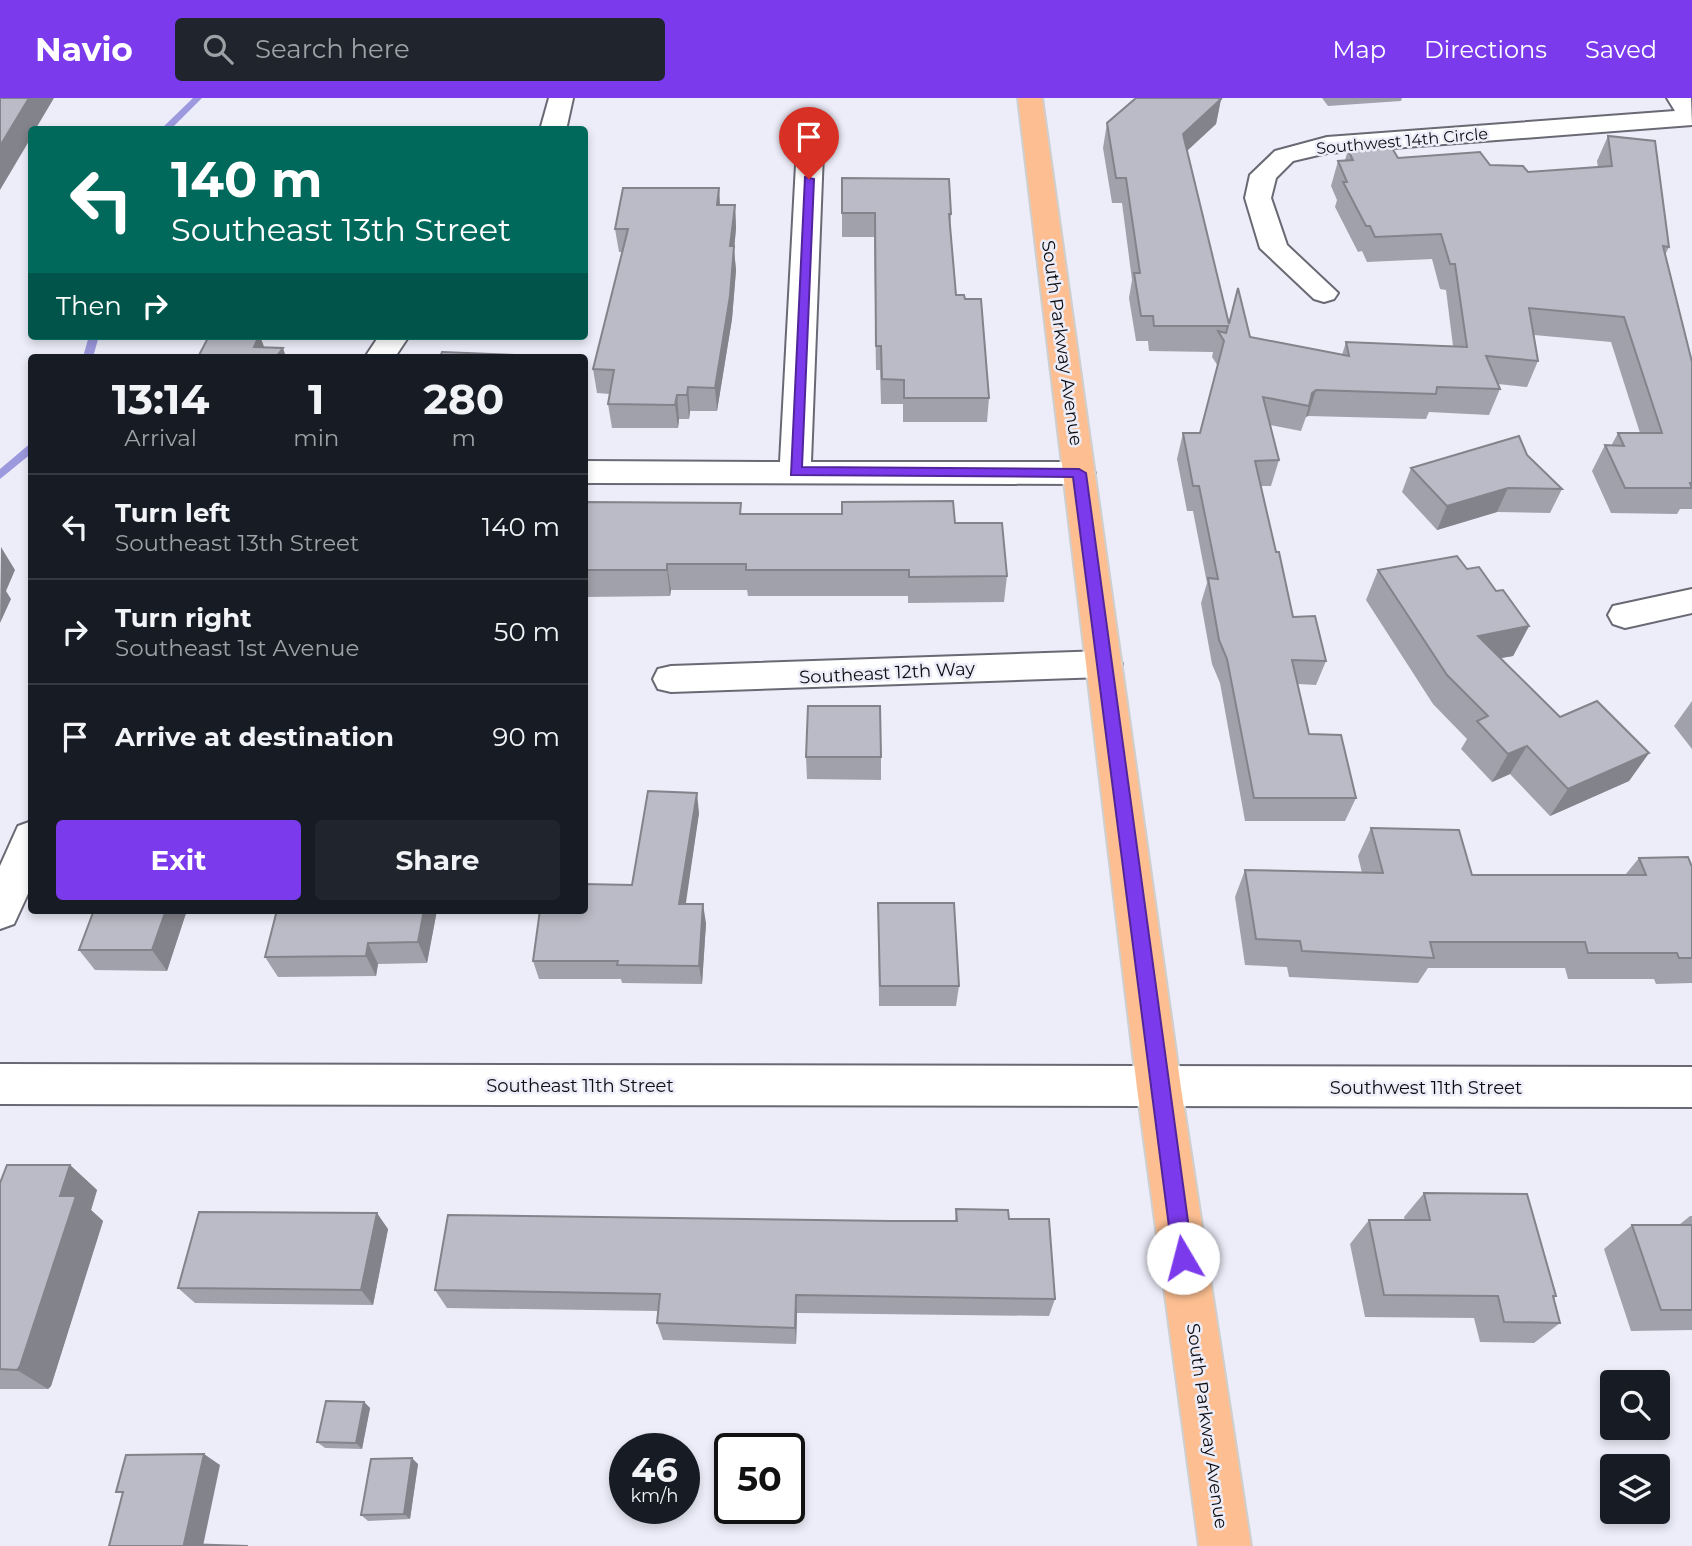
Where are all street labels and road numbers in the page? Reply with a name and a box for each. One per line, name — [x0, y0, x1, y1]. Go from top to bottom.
street label: Southwest 14th Circle — [1315, 124, 1489, 158]
street label: South Parkway Avenue — [1037, 239, 1087, 447]
street label: Southeast 12th Way — [799, 657, 976, 689]
street label: Southeast 11th Street — [486, 1075, 674, 1097]
street label: Southwest 11th Street — [1330, 1077, 1522, 1099]
street label: South Parkway Avenue — [1182, 1322, 1232, 1530]

